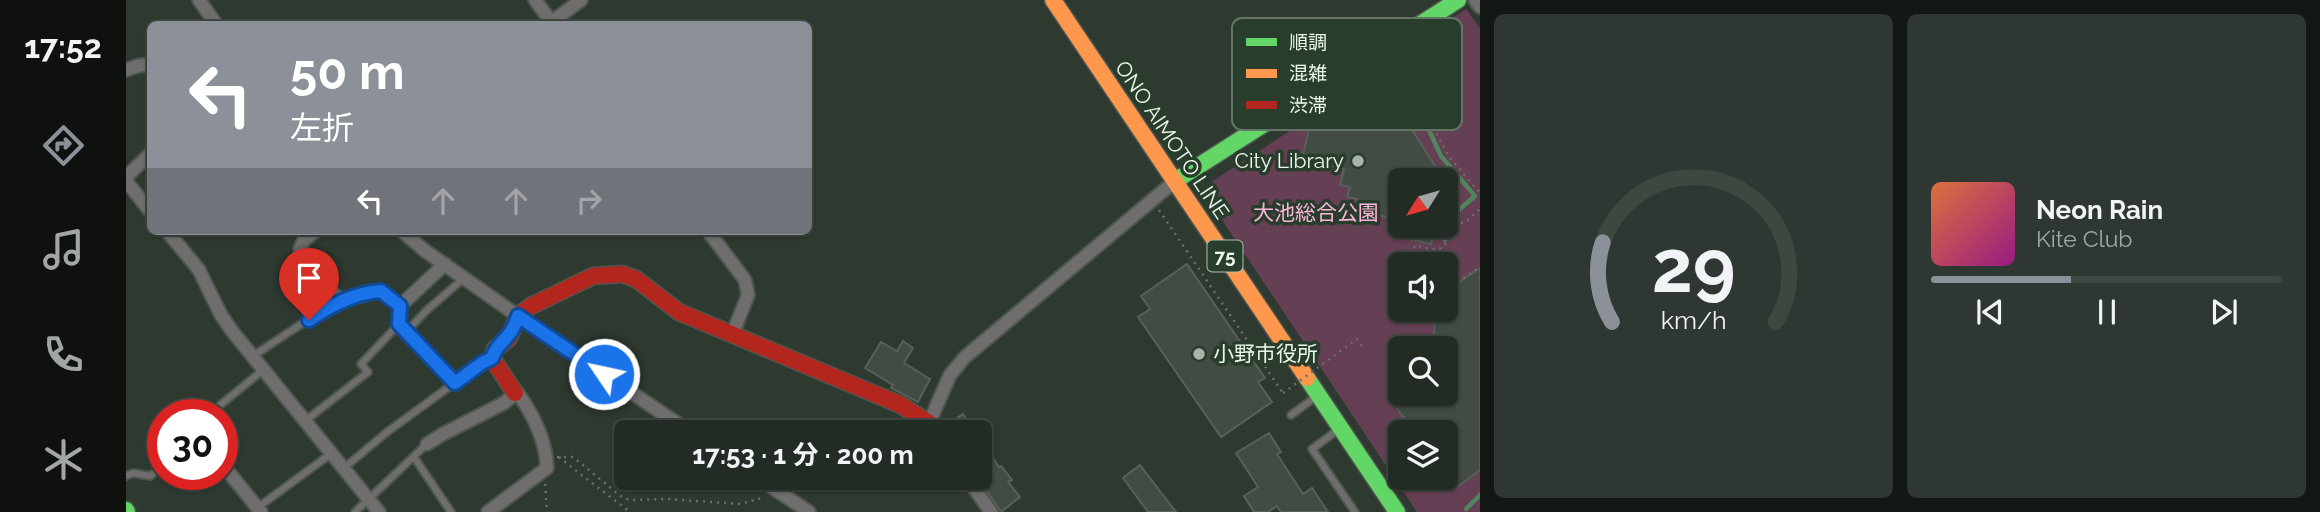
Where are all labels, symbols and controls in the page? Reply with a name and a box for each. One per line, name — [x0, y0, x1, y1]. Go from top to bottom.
legend — [1232, 18, 1462, 130]
text: 17:52 — [24, 28, 102, 65]
text: 順調 — [1289, 31, 1327, 53]
text: 50 m — [290, 43, 405, 100]
icon: left — [175, 49, 266, 140]
street label: ONO AIMOTO LINE — [1110, 56, 1235, 224]
text: 混雑 — [1289, 62, 1327, 84]
text: 渋滞 — [1289, 94, 1327, 116]
text: 左折 — [290, 109, 354, 146]
icon: directions — [39, 121, 88, 170]
place label: City Library — [1235, 148, 1344, 173]
marker: City Library — [1350, 153, 1366, 169]
north arrow — [1388, 168, 1458, 238]
map controls — [1388, 168, 1458, 490]
icon: left — [351, 182, 389, 220]
icon: ahead — [424, 182, 462, 220]
icon: ahead — [497, 182, 535, 220]
icon: right — [570, 182, 608, 220]
text: Neon Rain — [2036, 195, 2163, 225]
park label: 大池総合公園 — [1253, 200, 1379, 225]
text: 29 — [1652, 224, 1735, 309]
icon: music — [39, 225, 88, 274]
text: Kite Club — [2036, 225, 2133, 252]
road number: 75 — [1208, 240, 1242, 272]
pin — [279, 248, 339, 320]
button: sound — [1388, 252, 1458, 322]
icon: arrive — [290, 259, 328, 297]
icon: previous — [1971, 293, 2009, 331]
icon: pause — [2088, 293, 2126, 331]
icon: next — [2205, 293, 2243, 331]
text: km/h — [1661, 305, 1726, 335]
icon: phone — [39, 330, 88, 379]
button: search — [1388, 336, 1458, 406]
position arrow — [567, 337, 641, 411]
place label: 小野市役所 — [1213, 341, 1318, 366]
marker: 小野市役所 — [1191, 346, 1207, 362]
speed limit sign: 30 — [147, 399, 238, 490]
button: layers — [1388, 420, 1458, 490]
icon: climate — [39, 435, 88, 484]
text: 17:53 · 1 分 · 200 m — [692, 440, 914, 470]

